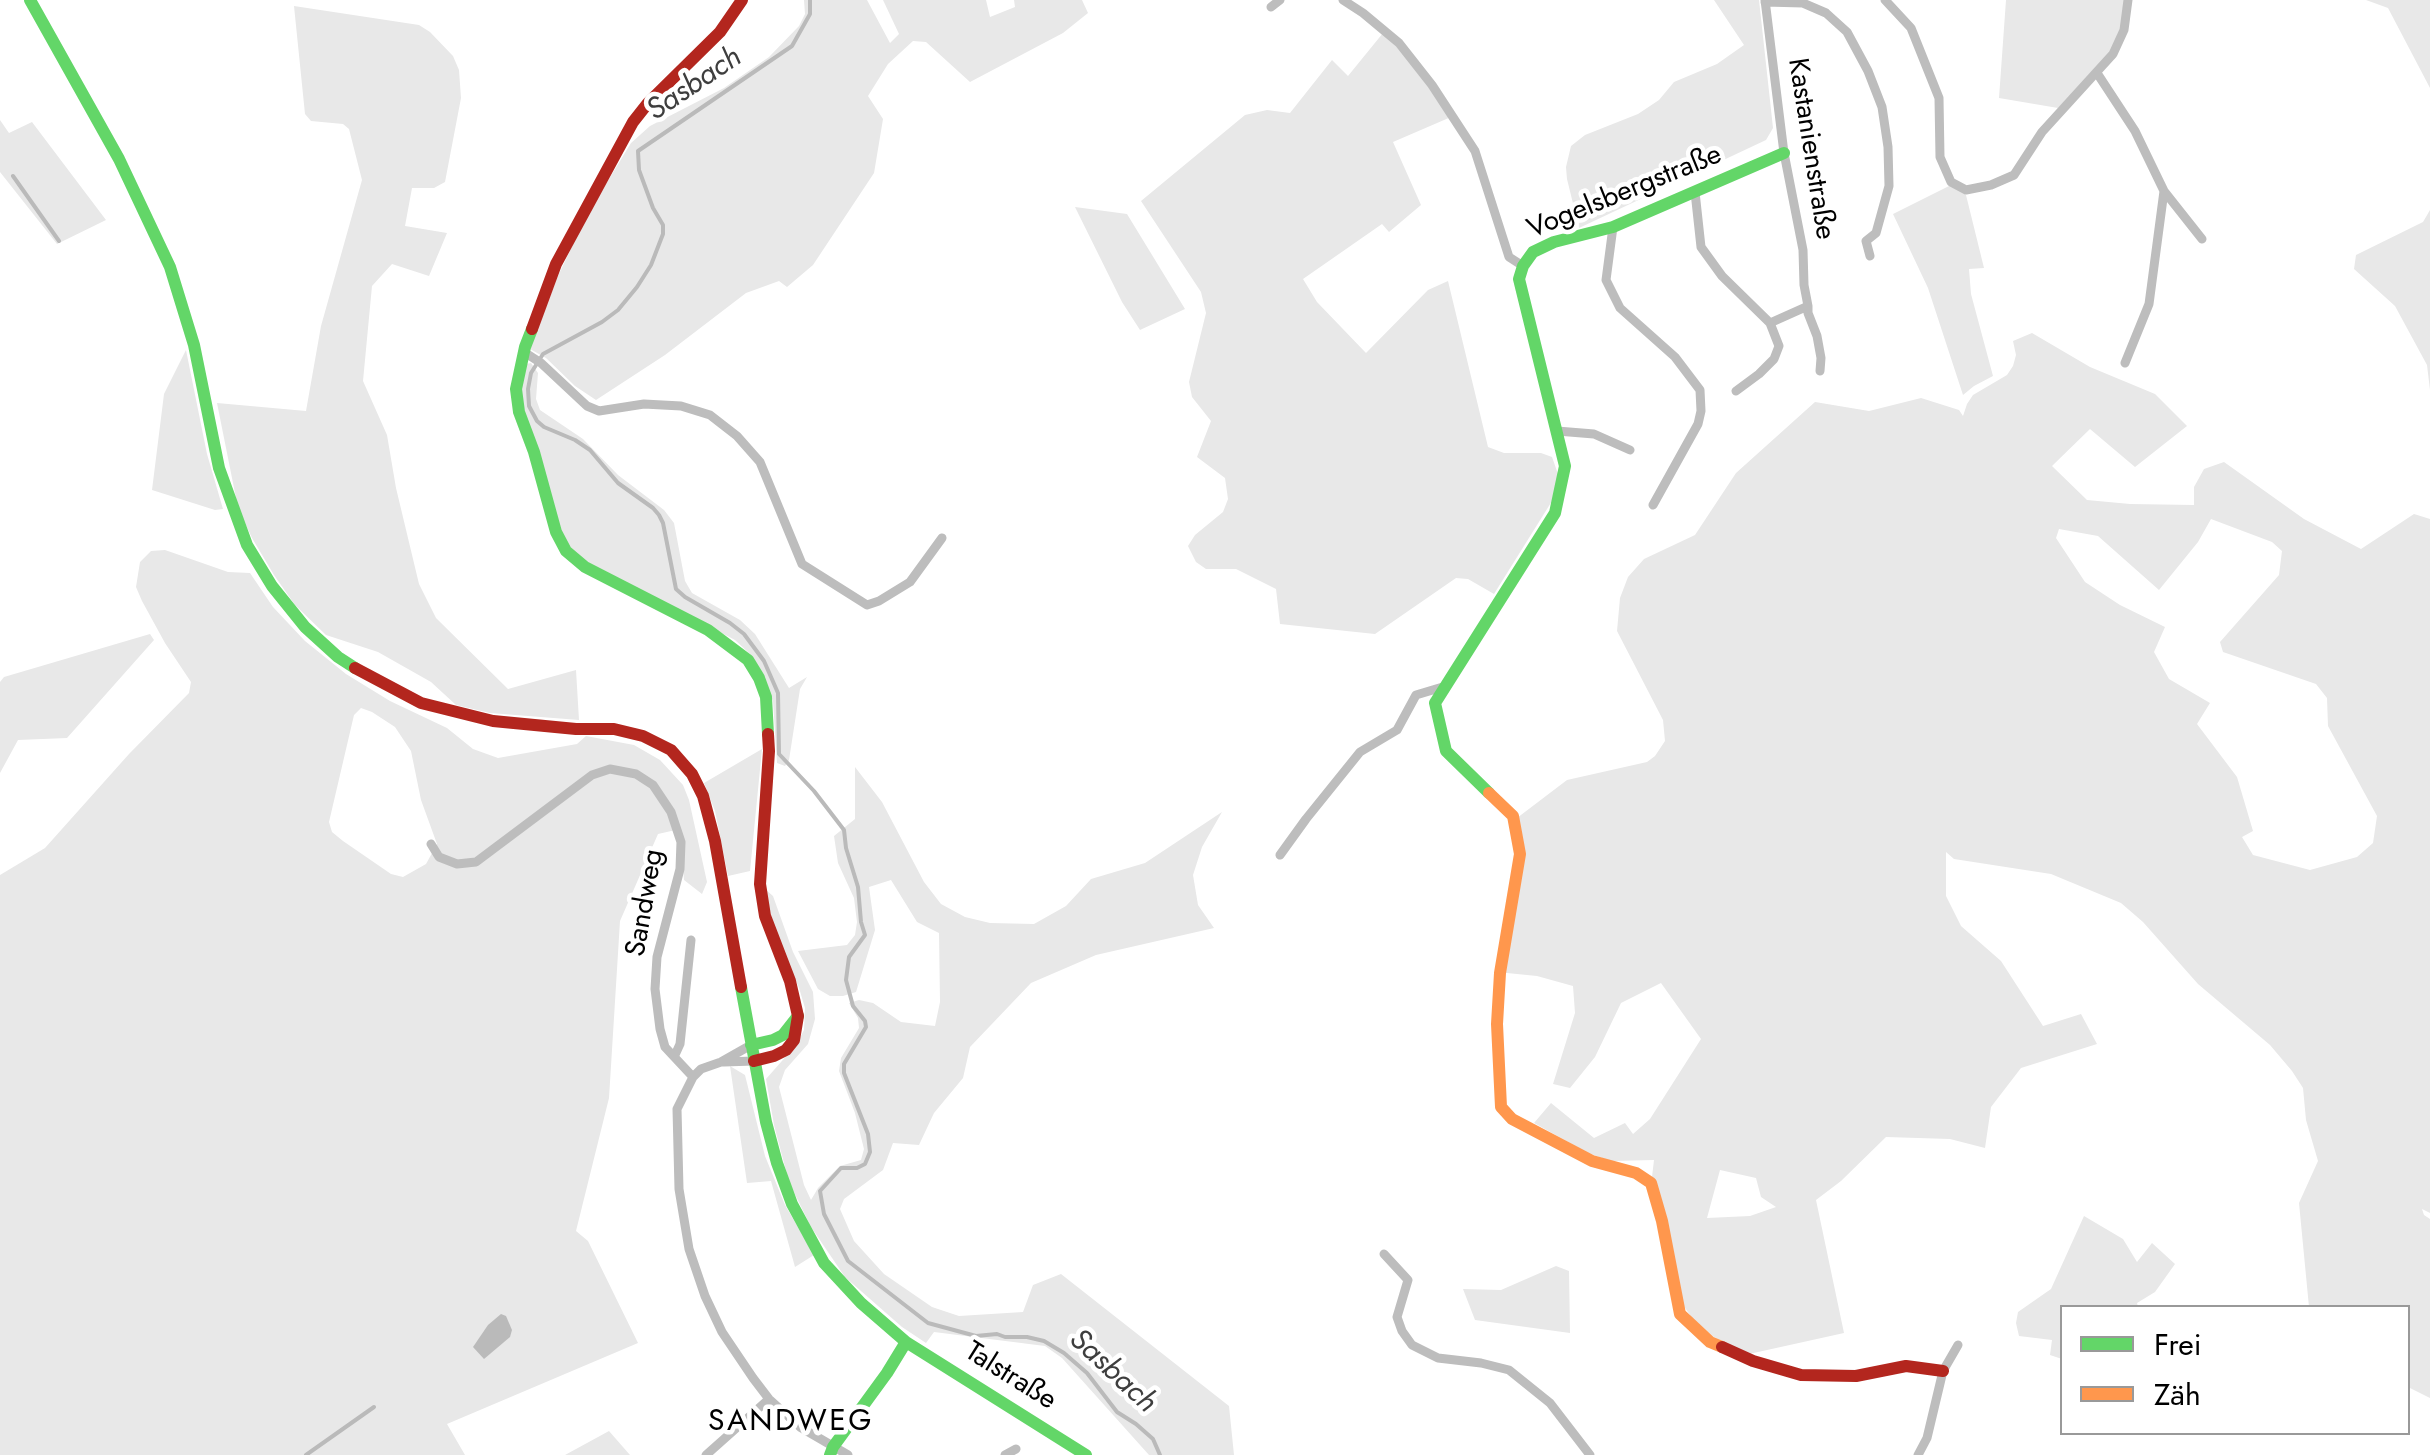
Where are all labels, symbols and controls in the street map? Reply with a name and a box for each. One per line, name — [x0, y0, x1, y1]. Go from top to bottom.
water label: Sasbach — [641, 40, 749, 130]
street label: Kastanienstraße — [1779, 56, 1841, 242]
street label: Vogelsbergstraße — [1523, 139, 1727, 247]
street label: Sandweg — [620, 847, 672, 959]
legend — [2060, 1305, 2410, 1435]
water label: Sasbach — [1061, 1322, 1163, 1422]
text: Frei — [2154, 1323, 2202, 1366]
street label: Talstraße — [958, 1336, 1062, 1418]
text: Zäh — [2154, 1373, 2201, 1416]
district label: SANDWEG — [708, 1405, 874, 1441]

